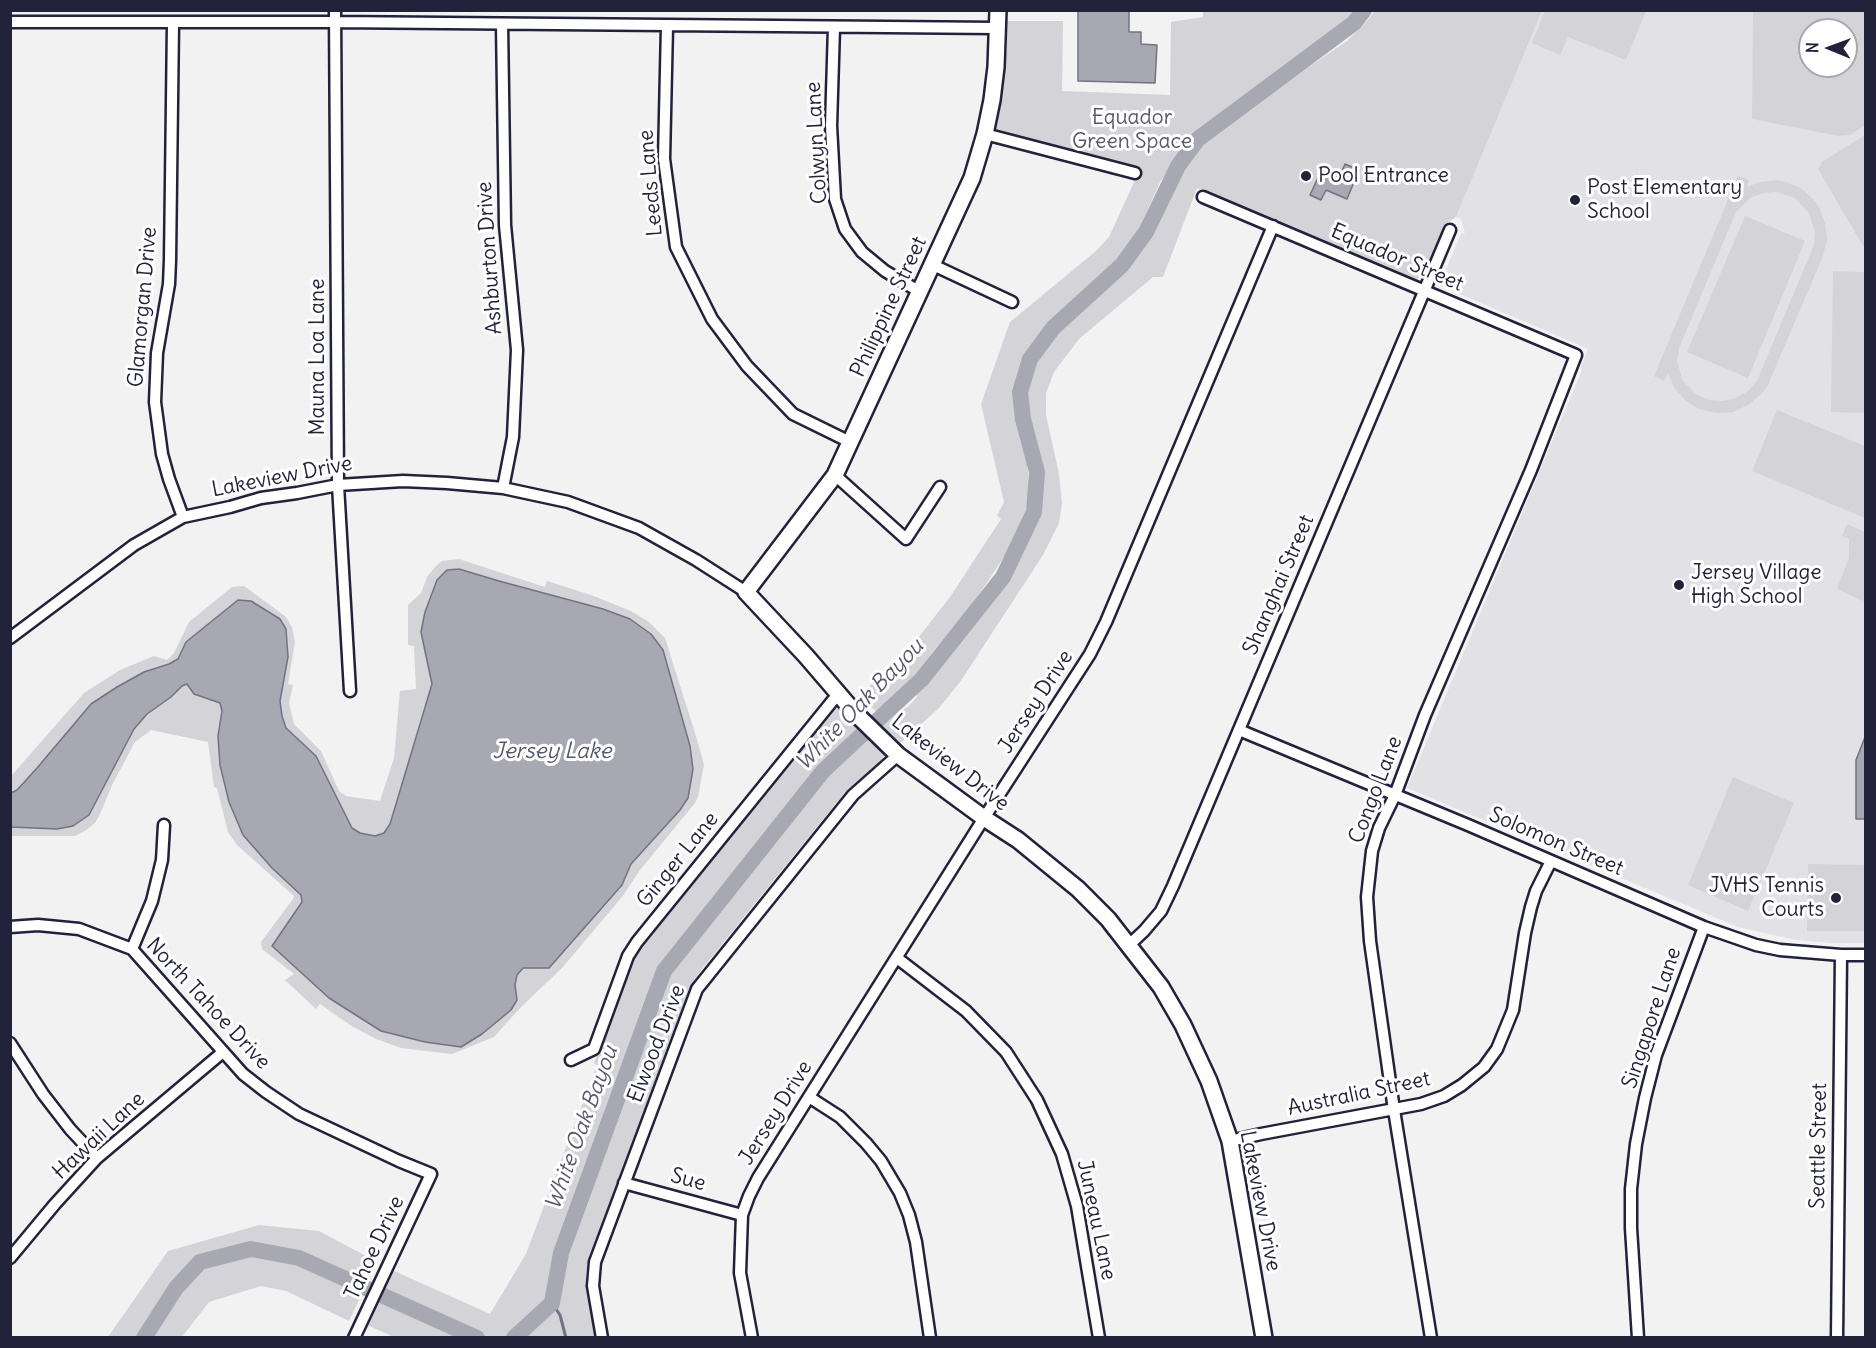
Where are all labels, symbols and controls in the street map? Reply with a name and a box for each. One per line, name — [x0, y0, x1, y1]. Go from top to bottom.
north arrow — [1798, 18, 1858, 78]
text: N — [1802, 42, 1822, 53]
street label: Colwyn Lane — [801, 81, 833, 205]
park label: Equador Green Space — [1072, 105, 1192, 155]
street label: Leeds Lane — [634, 129, 668, 237]
place label: Pool Entrance — [1318, 163, 1449, 189]
marker: Pool Entrance — [1299, 169, 1313, 183]
place label: Post Elementary School — [1587, 175, 1742, 225]
street label: Ashburton Drive — [472, 181, 508, 335]
marker: Post Elementary School — [1568, 193, 1582, 207]
street label: Equador Street — [1327, 219, 1467, 297]
street label: Glamorgan Drive — [123, 226, 163, 388]
street label: Philippine Street — [845, 233, 933, 381]
street label: Mauna Loa Lane — [305, 279, 331, 435]
street label: Lakeview Drive — [210, 451, 354, 503]
street label: Shanghai Street — [1238, 511, 1320, 659]
place label: Jersey Village High School — [1691, 560, 1822, 610]
marker: Jersey Village High School — [1672, 578, 1686, 592]
water label: White Oak Bayou — [791, 634, 929, 776]
street label: Jersey Drive — [993, 646, 1079, 758]
street label: Lakeview Drive — [886, 709, 1014, 817]
street label: Congo Lane — [1344, 733, 1408, 847]
water label: Jersey Lake — [493, 739, 611, 765]
street label: Solomon Street — [1485, 802, 1627, 882]
street label: Ginger Lane — [632, 807, 724, 913]
place label: JVHS Tennis Courts — [1709, 873, 1824, 923]
marker: JVHS Tennis Courts — [1829, 891, 1843, 905]
street label: North Tahoe Drive — [141, 933, 275, 1075]
street label: Singapore Lane — [1617, 944, 1687, 1092]
street label: Elwood Drive — [623, 982, 691, 1106]
water label: White Oak Bayou — [540, 1042, 624, 1214]
street label: Jersey Drive — [734, 1056, 818, 1170]
street label: Australia Street — [1285, 1067, 1433, 1121]
street label: Seattle Street — [1805, 1083, 1833, 1209]
street label: Hawaii Lane — [48, 1087, 150, 1185]
street label: Lakeview Drive — [1234, 1129, 1286, 1273]
street label: Juneau Lane — [1071, 1158, 1121, 1282]
street label: Sue — [668, 1163, 708, 1197]
street label: Tahoe Drive — [340, 1192, 410, 1304]

